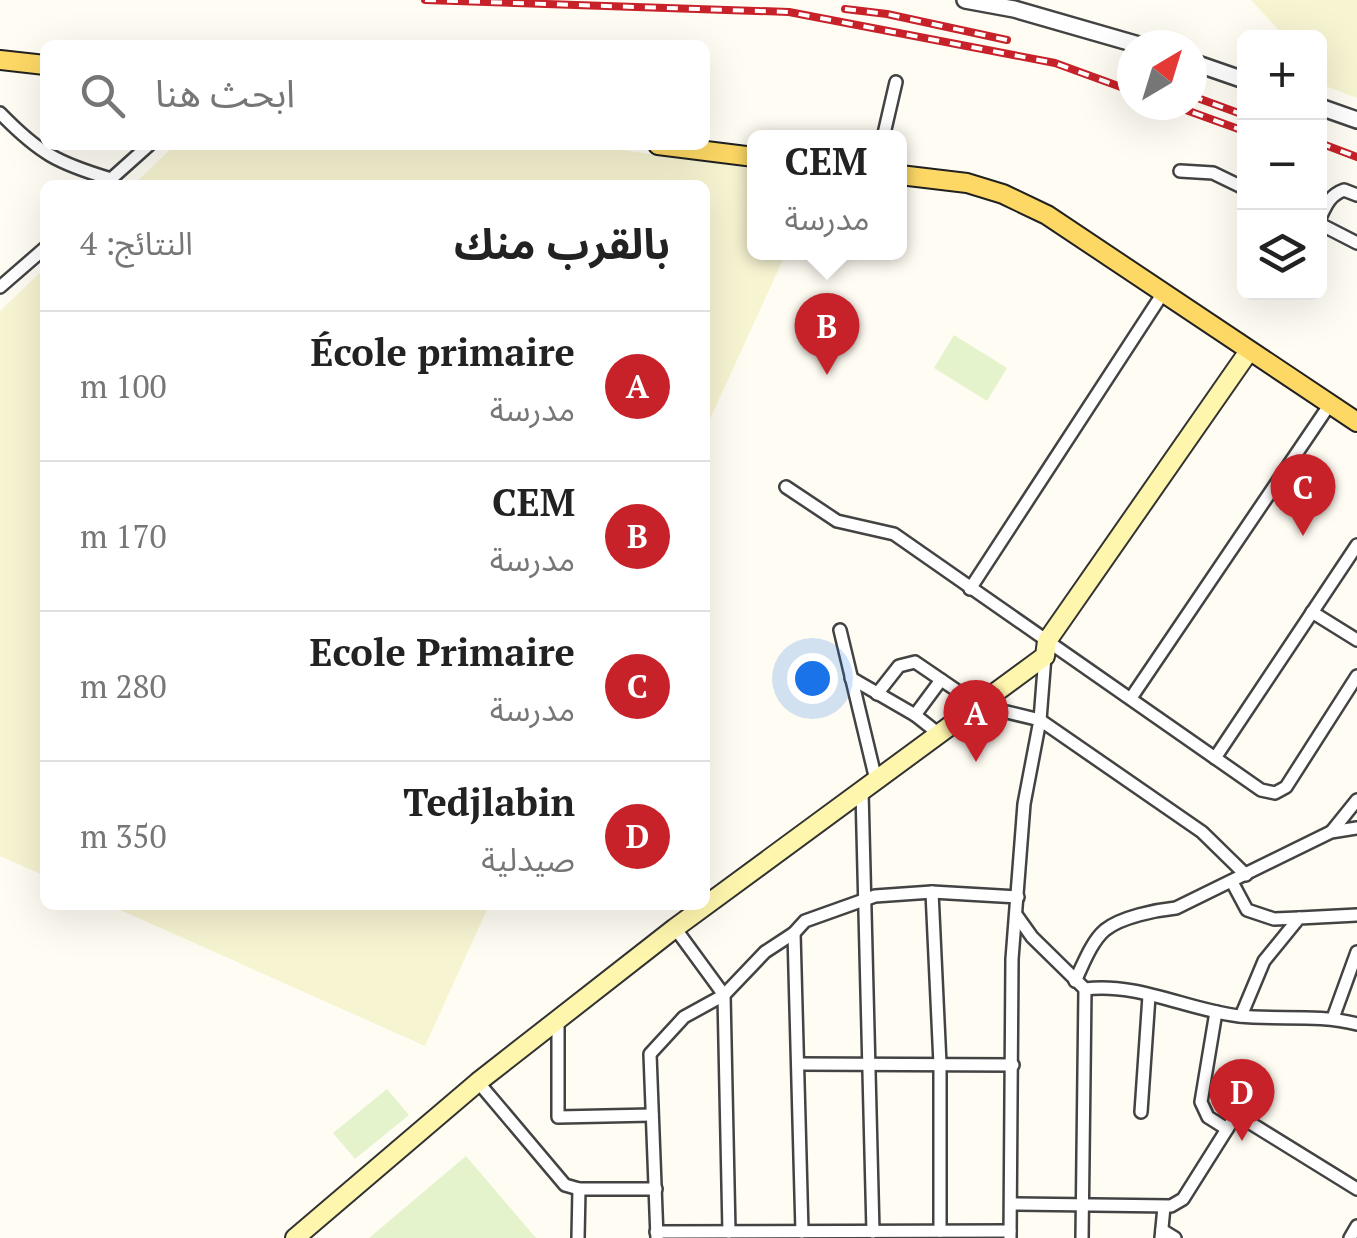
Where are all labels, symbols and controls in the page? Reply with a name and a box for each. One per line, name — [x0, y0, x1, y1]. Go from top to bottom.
north arrow — [1117, 30, 1207, 120]
map controls — [1237, 30, 1327, 300]
button: + — [1237, 30, 1327, 120]
search box — [40, 40, 710, 150]
icon: search — [75, 68, 130, 123]
text: ابحث هنا — [155, 68, 295, 118]
button: − — [1237, 120, 1327, 210]
popup — [747, 130, 907, 260]
text: CEM — [784, 136, 867, 186]
text: مدرسة — [784, 197, 870, 239]
button: layers — [1237, 210, 1327, 300]
text: بالقرب منك — [454, 215, 670, 271]
text: النتائج: 4 — [80, 222, 193, 264]
pin: B — [794, 292, 860, 375]
text: École primaire — [311, 327, 575, 377]
text: 100 m — [80, 365, 167, 407]
text: A — [626, 365, 649, 407]
text: مدرسة — [490, 388, 575, 430]
pin: C — [1270, 454, 1336, 536]
text: CEM — [492, 477, 575, 527]
text: 170 m — [80, 515, 167, 557]
text: B — [627, 515, 648, 557]
text: مدرسة — [490, 538, 575, 580]
text: Ecole Primaire — [310, 627, 575, 677]
your location — [787, 653, 838, 704]
text: 280 m — [80, 665, 167, 707]
text: C — [627, 665, 648, 707]
pin: A — [944, 680, 1008, 762]
text: مدرسة — [490, 688, 575, 730]
text: Tedjlabin — [403, 777, 575, 827]
text: 350 m — [80, 815, 167, 857]
text: D — [626, 815, 649, 857]
text: صيدلية — [481, 838, 575, 880]
pin: D — [1210, 1058, 1274, 1141]

